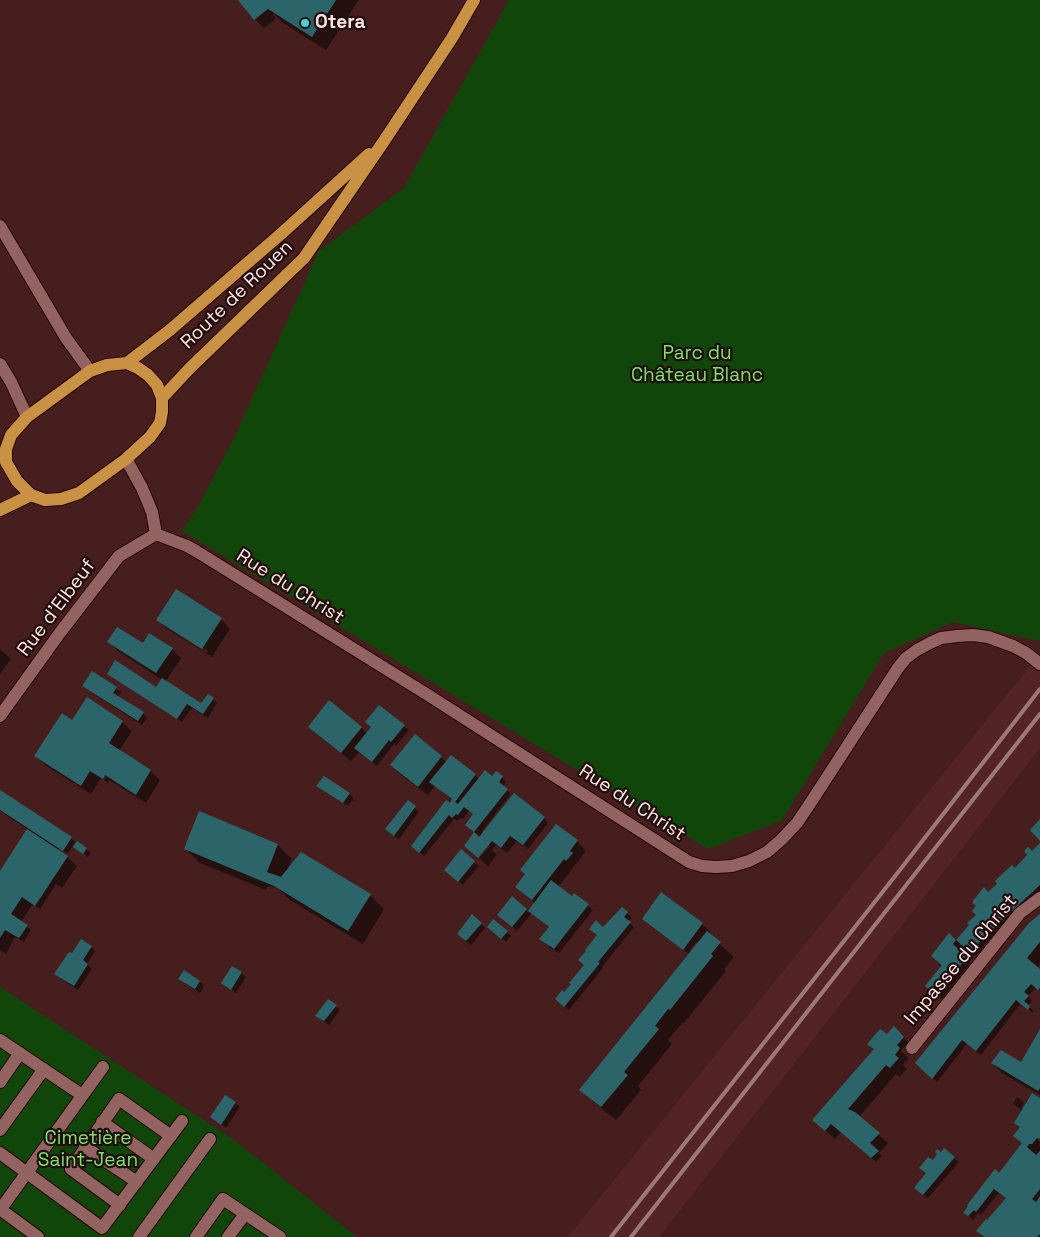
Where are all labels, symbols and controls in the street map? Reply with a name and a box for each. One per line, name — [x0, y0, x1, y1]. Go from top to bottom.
place label: Otera — [315, 12, 365, 34]
marker: Otera — [299, 17, 311, 29]
street label: Route de Rouen — [176, 236, 298, 354]
park label: Parc du Château Blanc — [631, 343, 763, 387]
street label: Rue du Christ — [232, 545, 348, 629]
street label: Rue d'Elbeuf — [13, 555, 101, 661]
street label: Rue du Christ — [574, 760, 690, 846]
street label: Impasse du Christ — [900, 890, 1022, 1030]
park label: Cimetière Saint-Jean — [38, 1128, 138, 1172]

